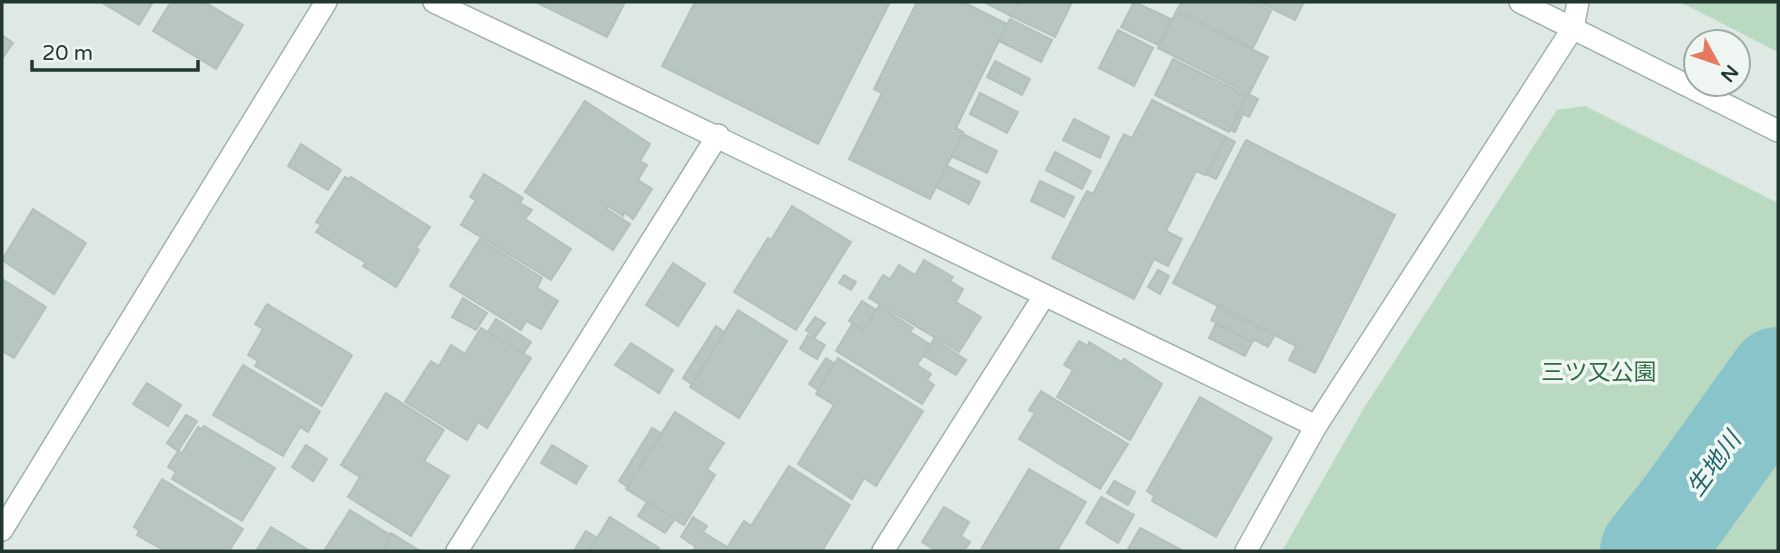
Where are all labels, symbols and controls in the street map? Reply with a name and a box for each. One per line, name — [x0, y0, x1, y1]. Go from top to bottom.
scale bar — [32, 28, 198, 72]
north arrow — [1682, 28, 1752, 98]
text: 20 m — [42, 41, 93, 66]
text: N — [1716, 60, 1743, 86]
park label: 三ツ又公園 — [1542, 359, 1657, 387]
water label: 生地川 — [1682, 424, 1749, 502]

